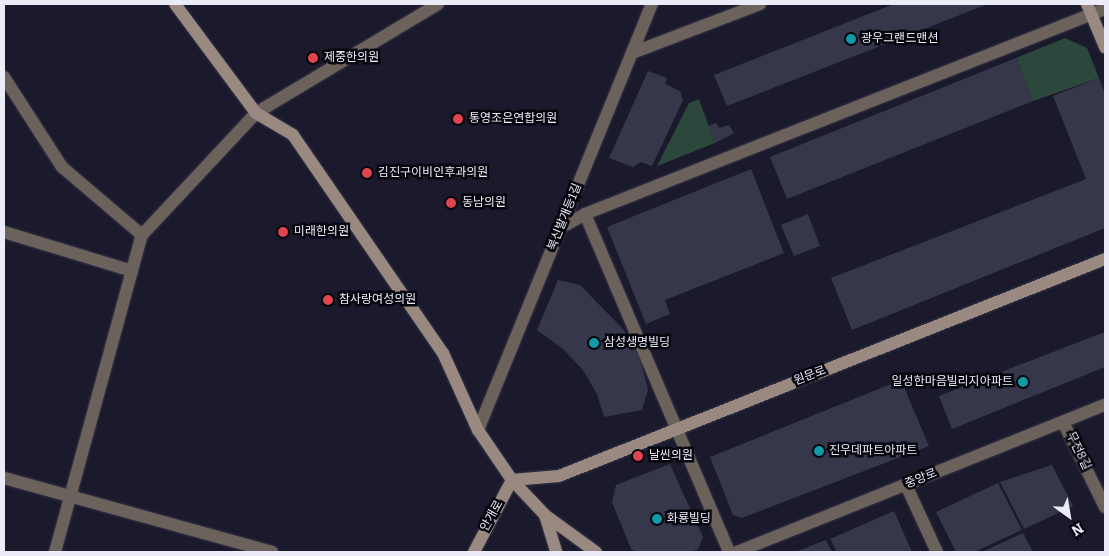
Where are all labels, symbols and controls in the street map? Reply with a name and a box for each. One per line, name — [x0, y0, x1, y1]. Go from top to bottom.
place label: 광우그랜드맨션 — [861, 32, 938, 46]
marker: 광우그랜드맨션 — [845, 33, 857, 45]
marker: 제중한의원 — [306, 51, 320, 65]
place label: 제중한의원 — [324, 51, 379, 65]
marker: 통영조은연합의원 — [451, 112, 465, 126]
place label: 통영조은연합의원 — [469, 112, 557, 126]
marker: 김진구이비인후과의원 — [360, 166, 374, 180]
place label: 김진구이비인후과의원 — [378, 166, 488, 180]
street label: 북신발개등1길 — [545, 181, 585, 253]
marker: 동남의원 — [444, 196, 458, 210]
place label: 동남의원 — [462, 196, 506, 210]
marker: 미래한의원 — [276, 225, 290, 239]
place label: 미래한의원 — [294, 225, 349, 239]
marker: 참사랑여성의원 — [321, 293, 335, 307]
place label: 참사랑여성의원 — [339, 293, 416, 307]
place label: 삼성생명빌딩 — [604, 336, 670, 350]
marker: 삼성생명빌딩 — [588, 337, 600, 349]
street label: 원문로 — [792, 363, 828, 389]
place label: 일성한마음빌리지아파트 — [892, 375, 1013, 389]
marker: 일성한마음빌리지아파트 — [1017, 376, 1029, 388]
street label: 무전8길 — [1063, 430, 1093, 472]
place label: 진우데파트아파트 — [829, 444, 917, 458]
marker: 진우데파트아파트 — [813, 445, 825, 457]
marker: 날씬의원 — [631, 449, 645, 463]
place label: 날씬의원 — [649, 449, 693, 463]
street label: 중앙로 — [903, 466, 939, 492]
north arrow — [1044, 491, 1094, 541]
street label: 안개로 — [478, 498, 506, 534]
place label: 화룡빌딩 — [667, 512, 711, 526]
marker: 화룡빌딩 — [651, 513, 663, 525]
text: N — [1068, 519, 1086, 539]

